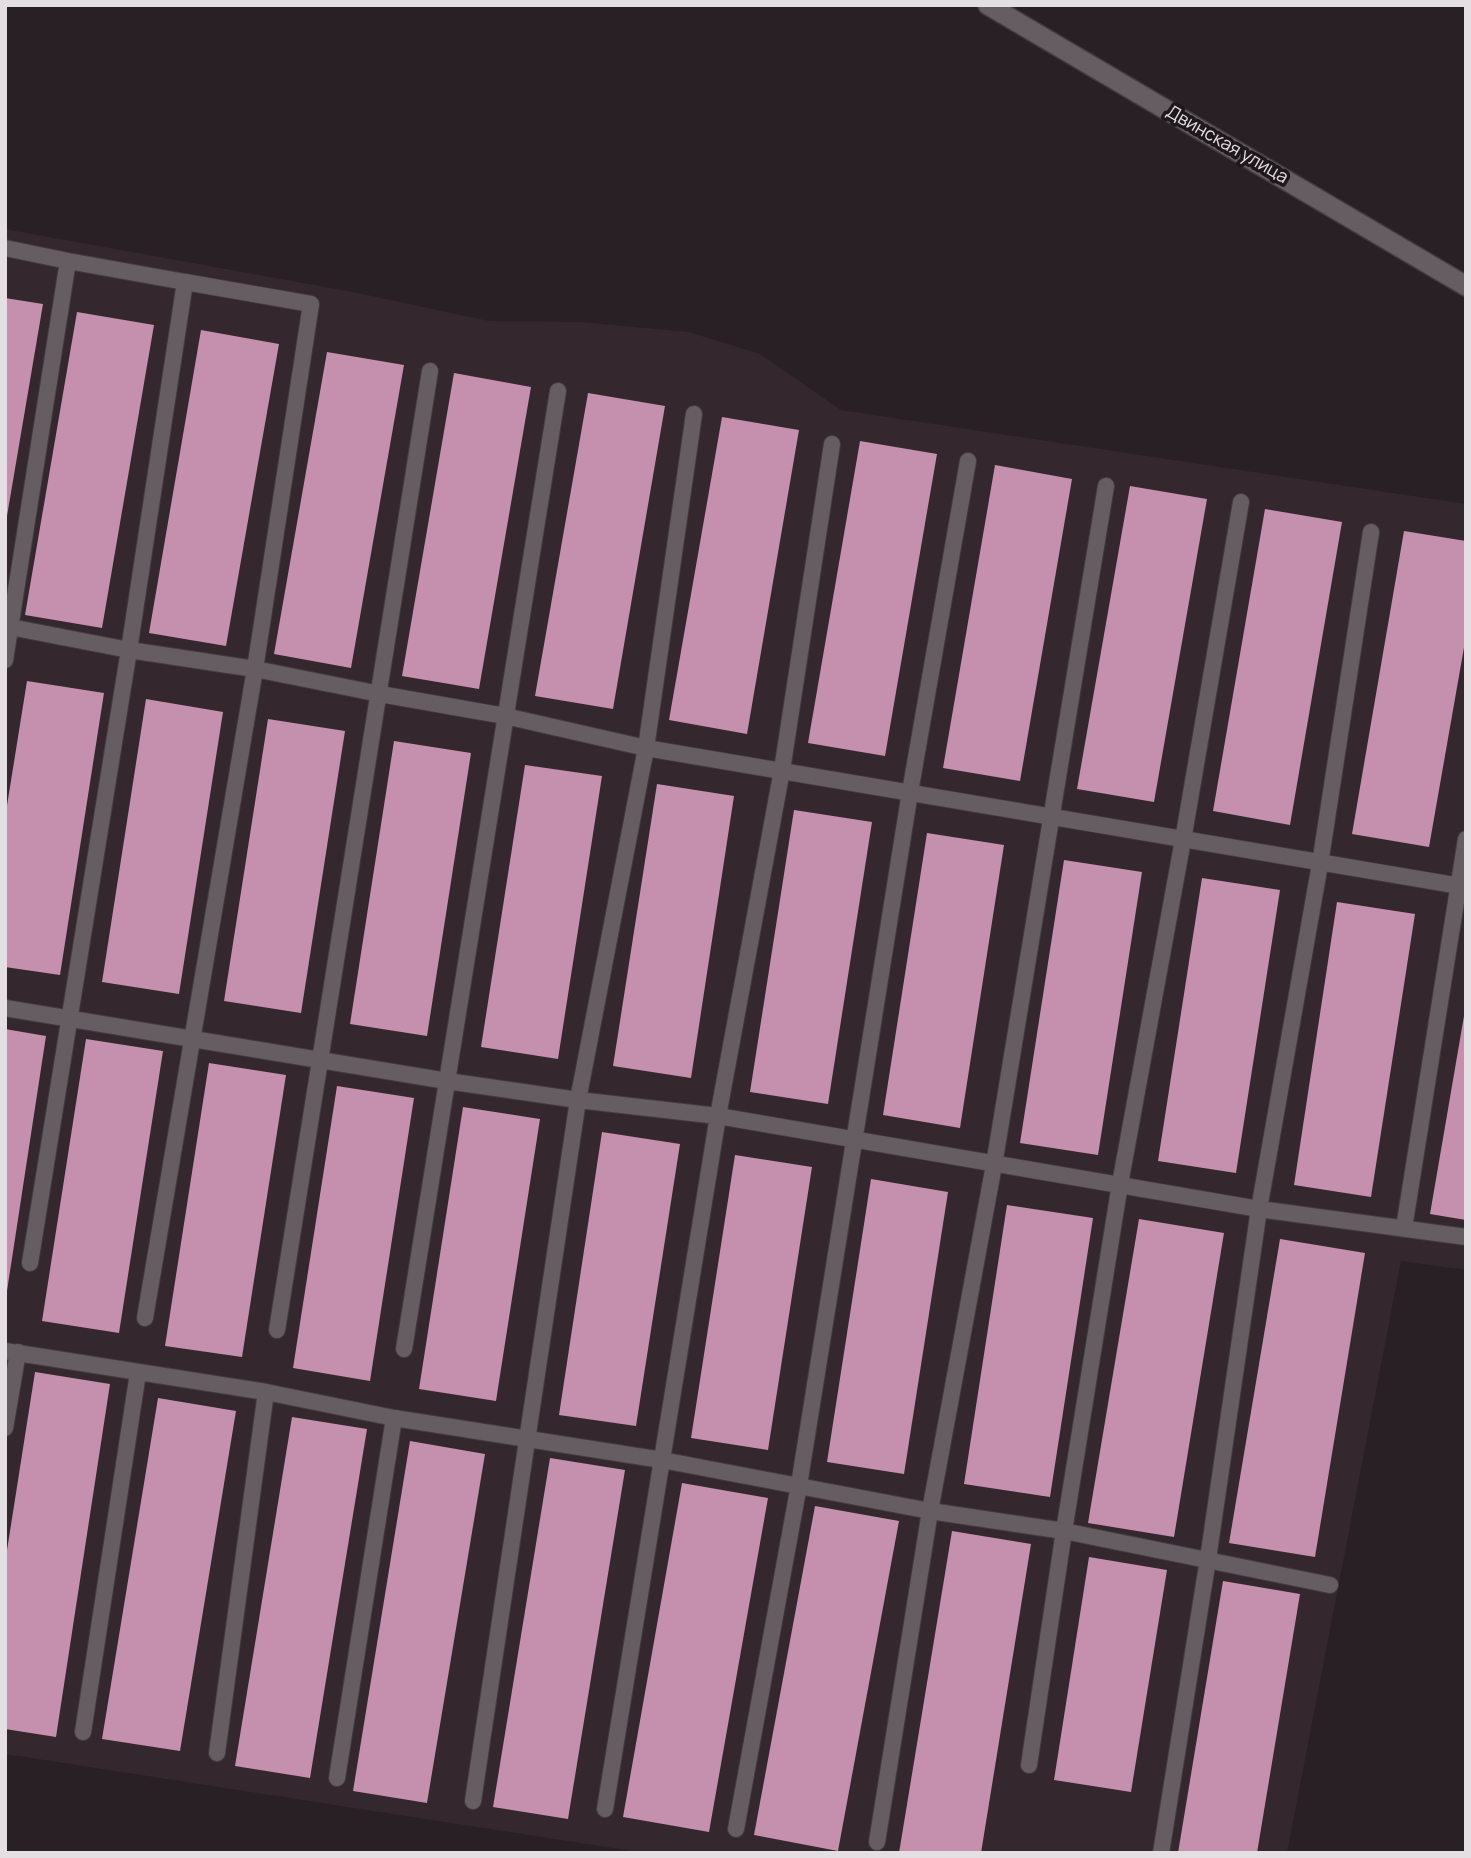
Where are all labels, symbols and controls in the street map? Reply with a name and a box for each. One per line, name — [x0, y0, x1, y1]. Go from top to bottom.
street label: Двинская улица — [1162, 101, 1292, 189]

